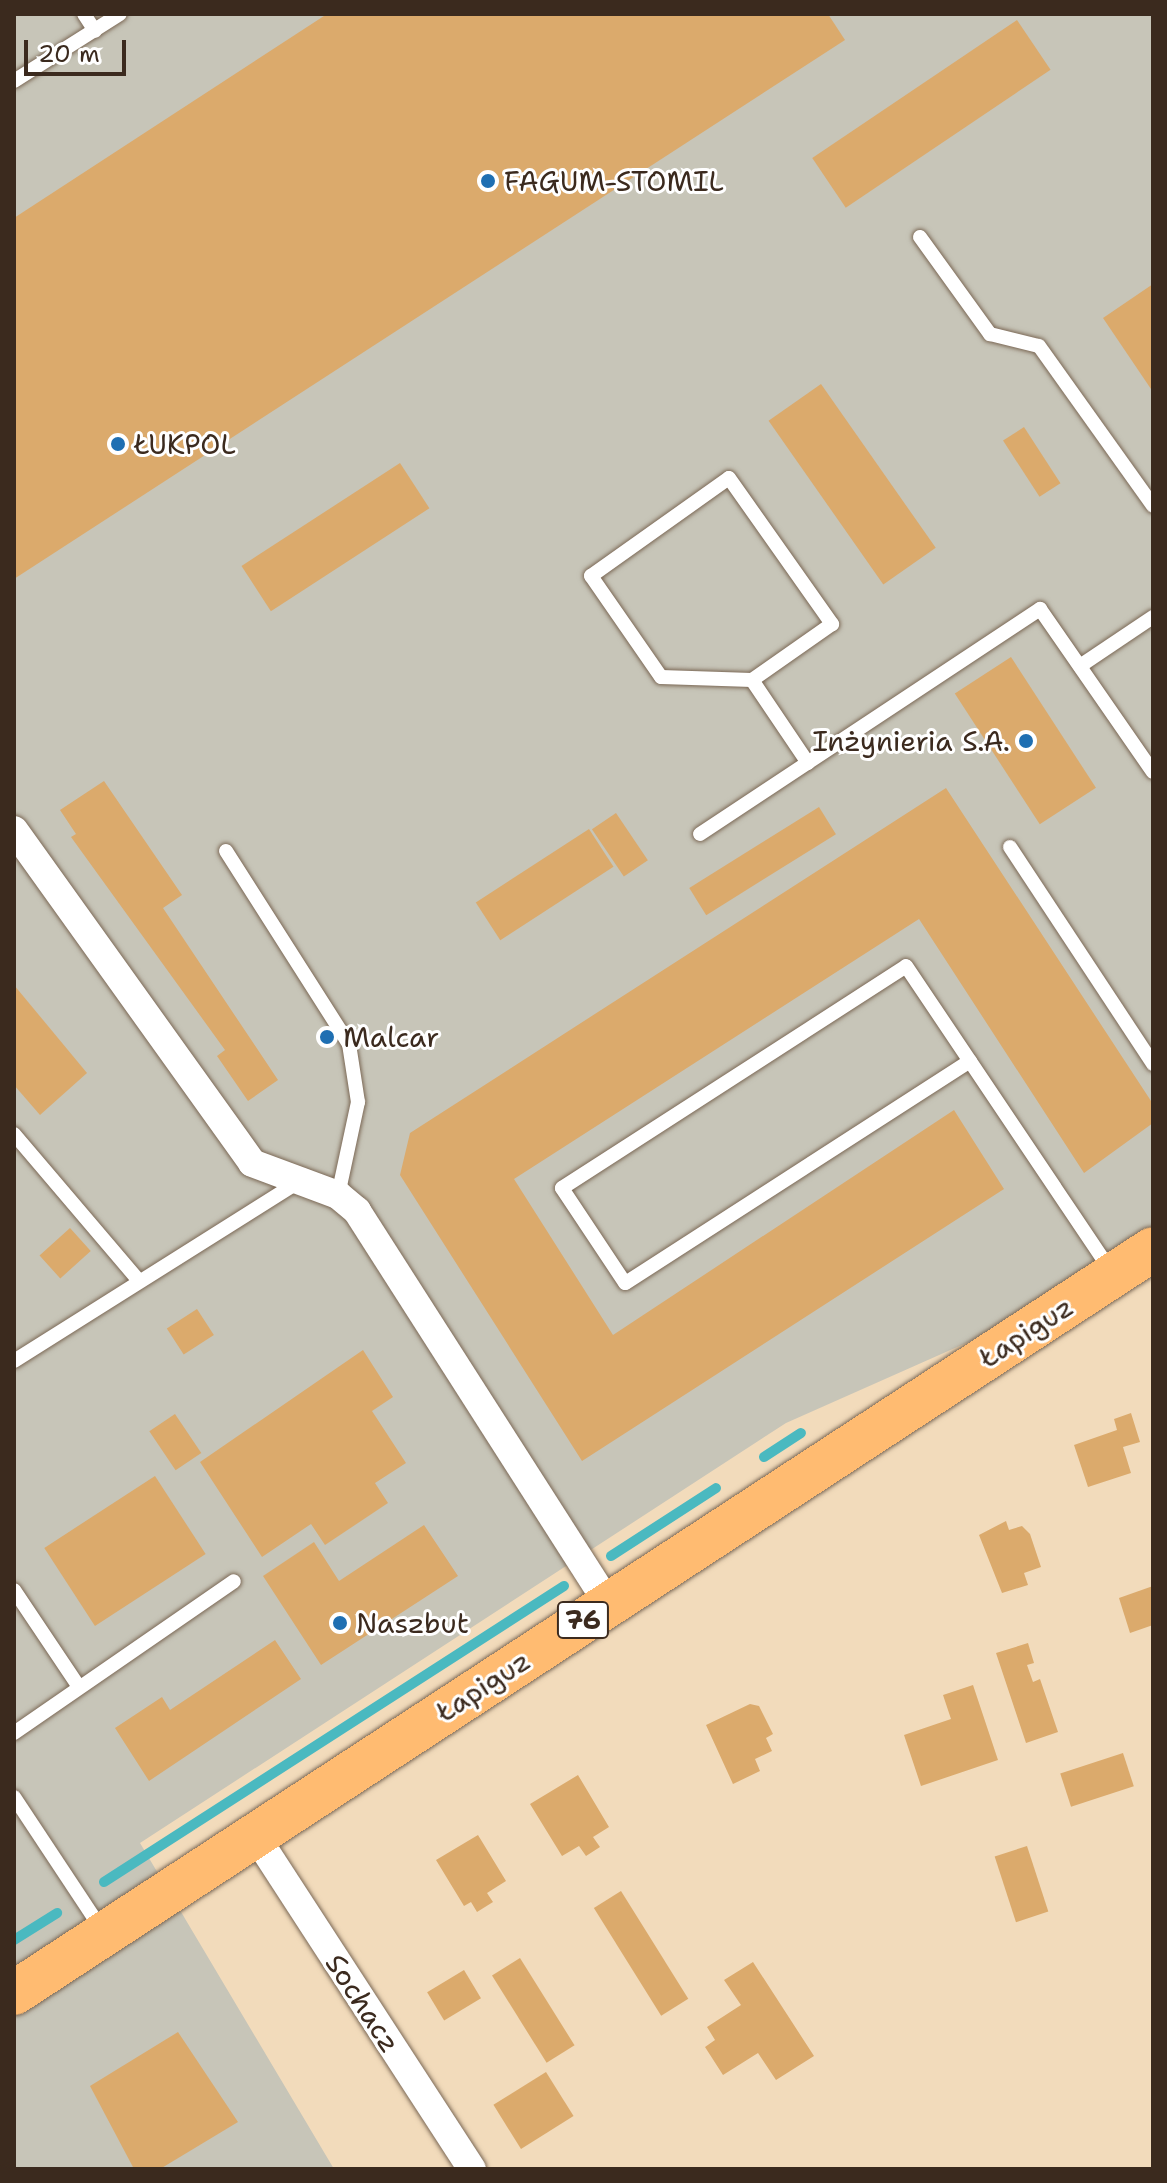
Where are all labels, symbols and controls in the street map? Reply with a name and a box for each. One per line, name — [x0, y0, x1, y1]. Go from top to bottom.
scale bar — [28, 24, 130, 74]
text: 20 m — [38, 38, 100, 70]
place label: FAGUM-STOMIL — [504, 164, 724, 198]
marker: FAGUM-STOMIL — [479, 172, 497, 190]
place label: ŁUKPOL — [134, 427, 236, 461]
marker: ŁUKPOL — [109, 435, 127, 453]
place label: Inżynieria S.A. — [812, 724, 1010, 758]
marker: Inżynieria S.A. — [1017, 732, 1035, 750]
place label: Malcar — [343, 1020, 439, 1054]
marker: Malcar — [318, 1028, 336, 1046]
street label: Łapiguz — [973, 1289, 1079, 1375]
road number: 76 — [555, 1598, 611, 1642]
place label: Naszbut — [356, 1606, 469, 1640]
marker: Naszbut — [331, 1614, 349, 1632]
street label: Łapiguz — [430, 1643, 536, 1729]
street label: Sochacz — [319, 1947, 407, 2059]

